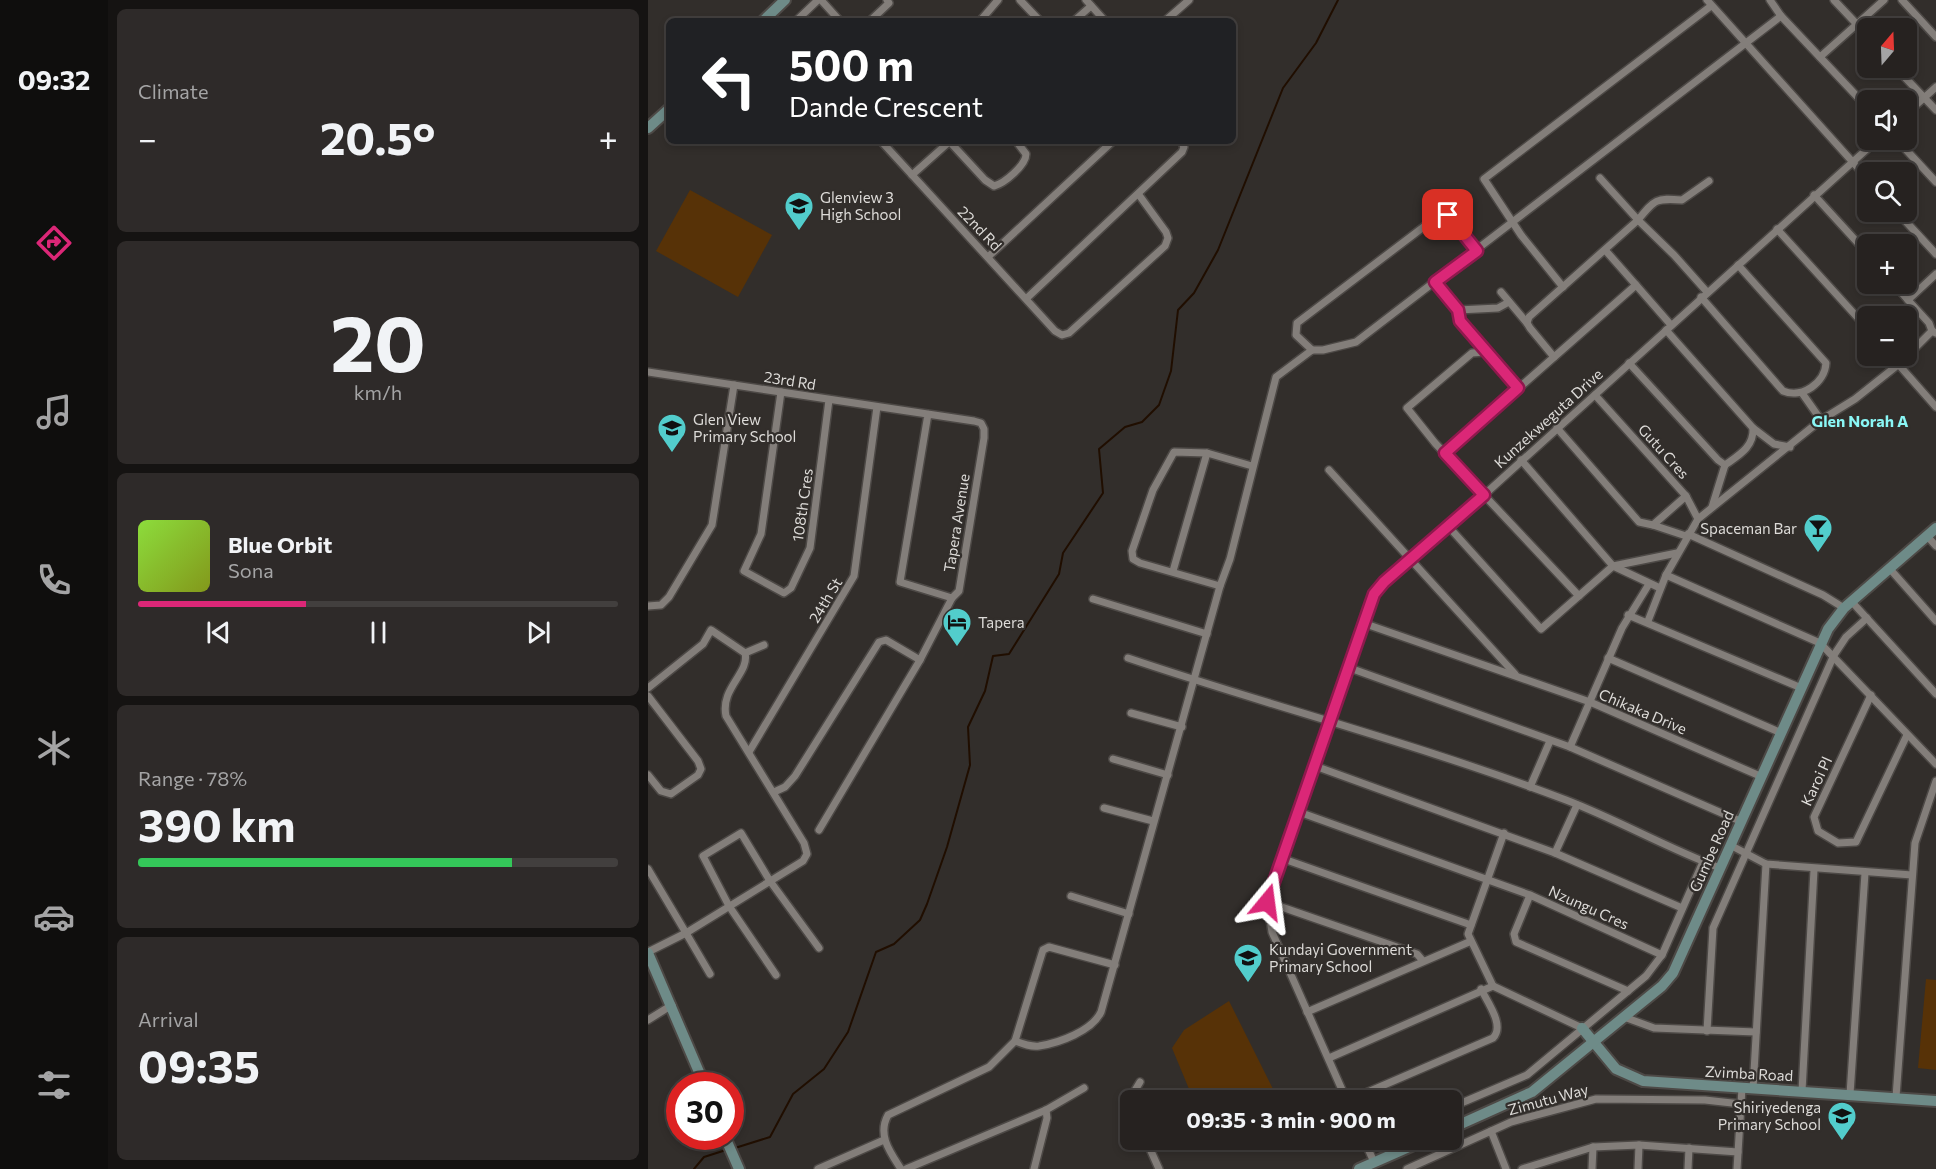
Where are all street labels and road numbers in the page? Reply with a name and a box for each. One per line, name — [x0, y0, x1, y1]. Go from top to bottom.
street label: 22nd Rd — [954, 202, 1006, 254]
street label: Kunzekweguta Drive — [1490, 365, 1606, 471]
street label: 23rd Rd — [763, 367, 817, 393]
street label: Gutu Cres — [1635, 420, 1693, 482]
street label: 108th Cres — [788, 467, 816, 543]
street label: Tapera Avenue — [939, 472, 973, 574]
street label: 24th St — [805, 574, 845, 626]
street label: Chikaka Drive — [1596, 684, 1690, 738]
street label: Karoi Pl — [1797, 753, 1835, 809]
street label: Gumbe Road — [1685, 808, 1737, 894]
street label: Nzungu Cres — [1546, 881, 1632, 933]
street label: Zvimba Road — [1704, 1062, 1794, 1084]
street label: Zimutu Way — [1506, 1080, 1591, 1118]

